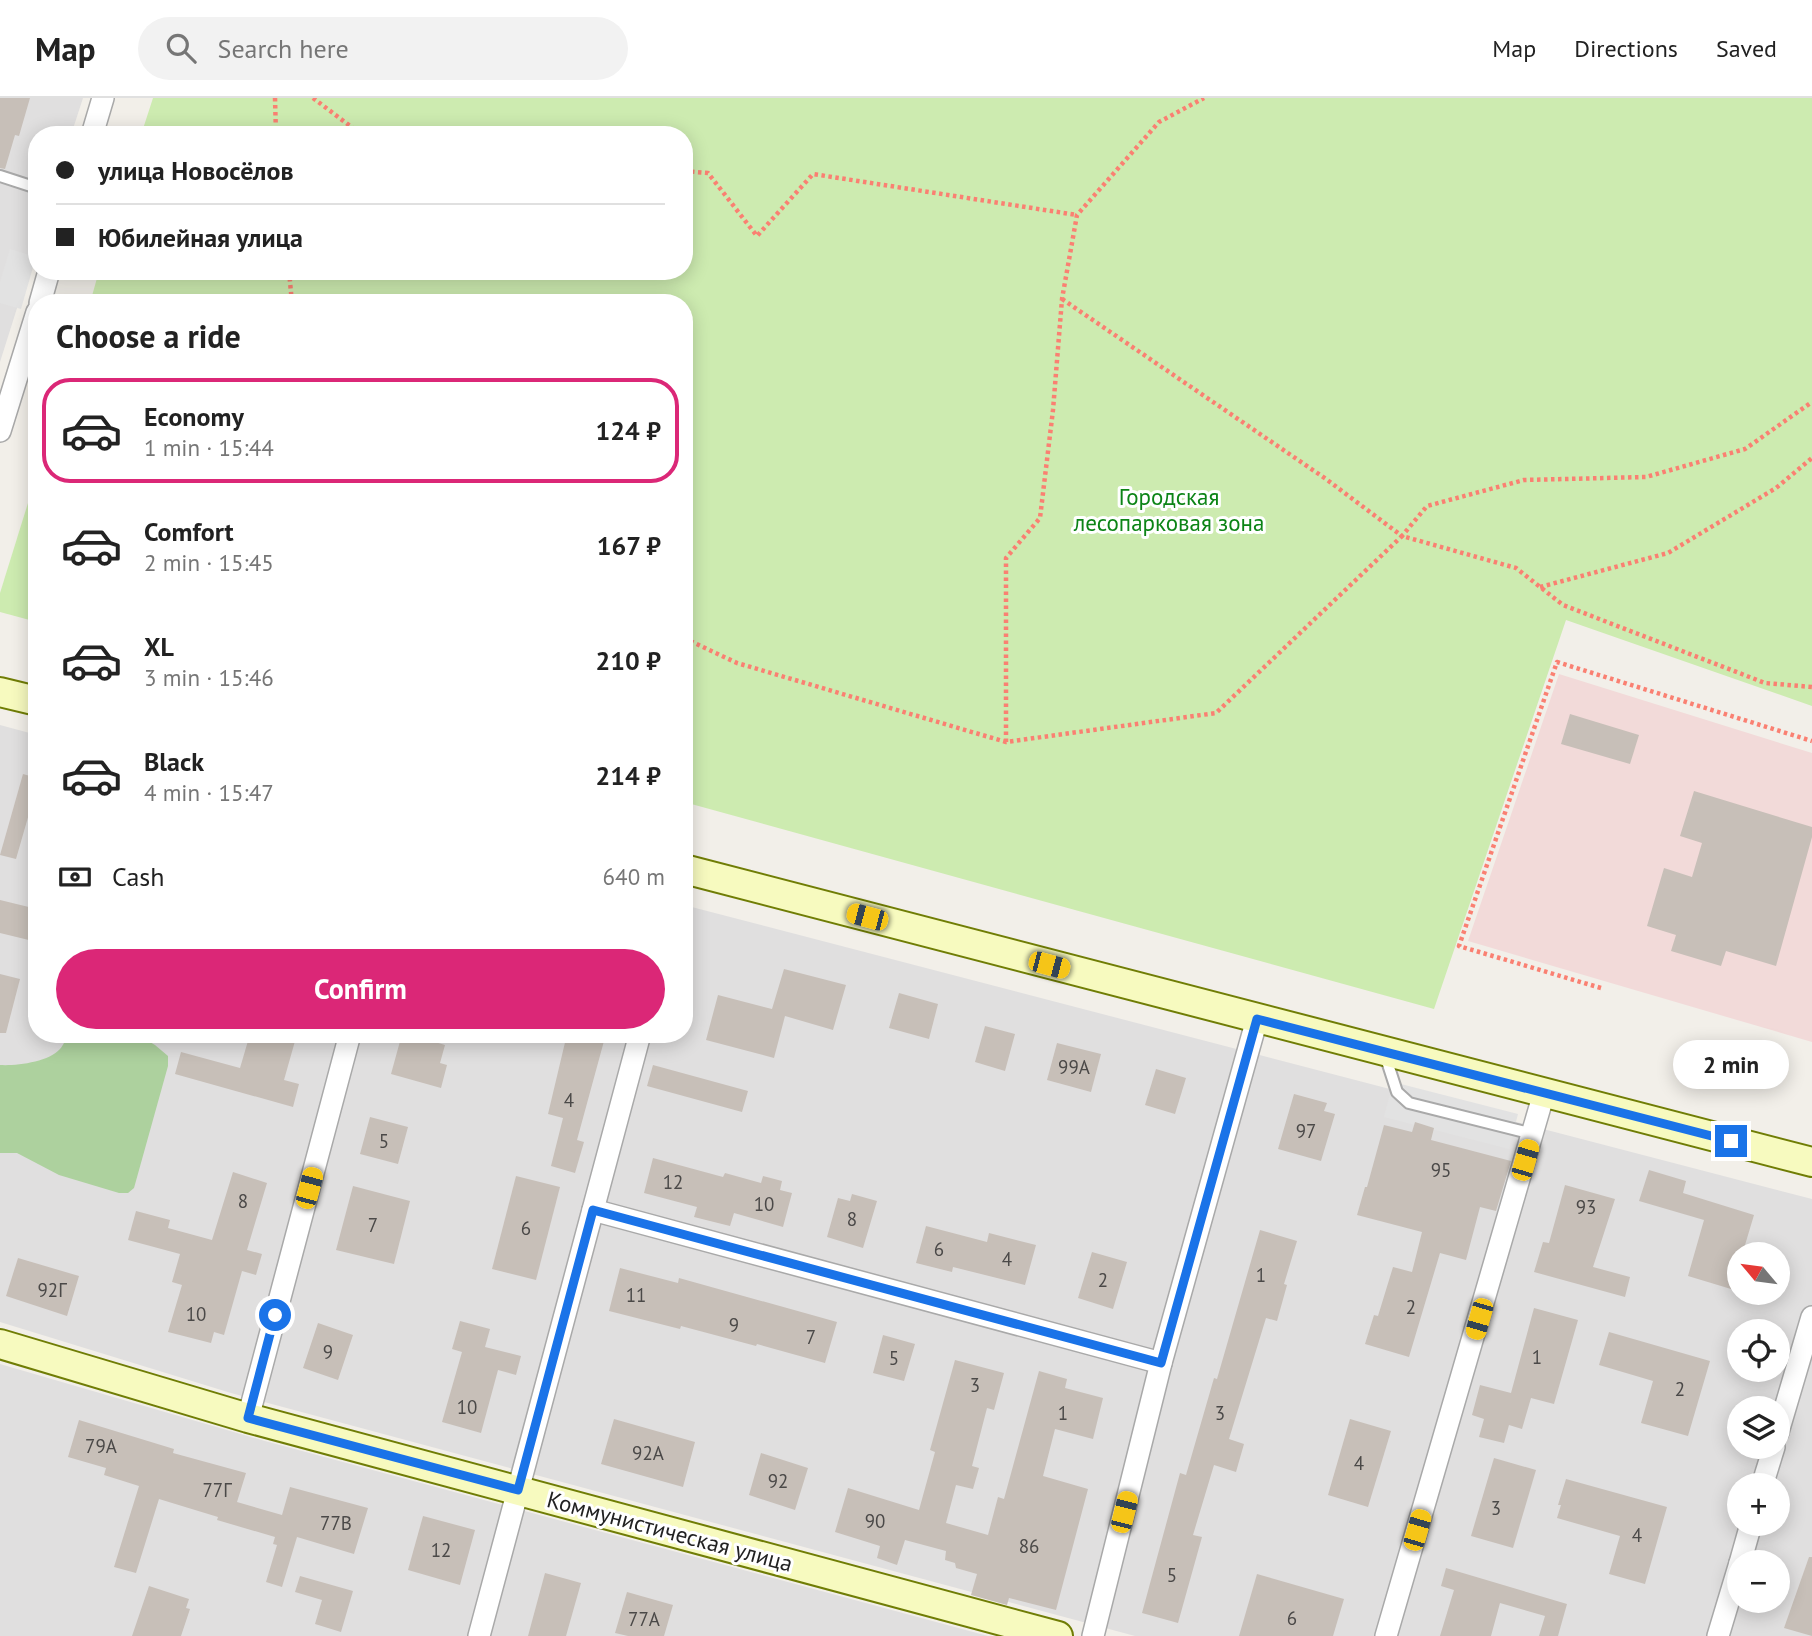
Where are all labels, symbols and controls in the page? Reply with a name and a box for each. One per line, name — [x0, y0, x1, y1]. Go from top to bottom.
search box — [138, 17, 628, 80]
text: Map — [35, 27, 96, 70]
icon: search — [162, 29, 200, 67]
text: Search here — [218, 32, 349, 65]
text: Map — [1492, 33, 1536, 64]
text: Directions — [1574, 33, 1678, 64]
text: Saved — [1716, 33, 1777, 64]
text: улица Новосёлов — [98, 154, 294, 187]
text: Юбилейная улица — [98, 221, 303, 254]
text: Choose a ride — [56, 315, 241, 357]
icon: car — [60, 399, 123, 462]
text: Economy — [144, 400, 244, 433]
text: 124 ₽ — [595, 414, 661, 447]
text: 1 min · 15:44 — [144, 433, 274, 462]
park label: Городская лесопарковая зона — [1073, 482, 1264, 537]
icon: car — [60, 514, 123, 577]
text: Comfort — [144, 515, 234, 548]
text: 167 ₽ — [597, 529, 661, 562]
text: 2 min · 15:45 — [144, 548, 274, 577]
icon: car — [60, 629, 123, 692]
text: XL — [144, 630, 174, 663]
text: 210 ₽ — [595, 644, 661, 677]
text: 3 min · 15:46 — [144, 663, 274, 692]
icon: car — [60, 744, 123, 807]
text: Black — [144, 745, 204, 778]
text: 214 ₽ — [595, 759, 661, 792]
text: 4 min · 15:47 — [144, 778, 274, 807]
icon: cash — [56, 858, 94, 896]
text: Cash — [112, 860, 164, 893]
text: 640 m — [603, 862, 665, 891]
car — [844, 901, 891, 933]
button: Confirm — [56, 949, 665, 1029]
car — [1026, 949, 1073, 981]
callout: 2 min — [1673, 1040, 1789, 1088]
text: 2 min — [1703, 1050, 1759, 1079]
house number: 99А — [1058, 1055, 1090, 1079]
house number: 4 — [564, 1088, 574, 1112]
house number: 97 — [1296, 1119, 1316, 1143]
route end — [1715, 1125, 1747, 1157]
house number: 5 — [379, 1129, 389, 1153]
car — [1510, 1137, 1541, 1183]
house number: 95 — [1431, 1158, 1451, 1182]
car — [294, 1165, 325, 1211]
house number: 12 — [663, 1170, 683, 1194]
house number: 8 — [238, 1189, 248, 1213]
house number: 10 — [754, 1192, 774, 1216]
house number: 93 — [1576, 1195, 1596, 1219]
house number: 8 — [847, 1207, 857, 1231]
house number: 7 — [368, 1213, 378, 1237]
house number: 6 — [521, 1216, 531, 1240]
house number: 6 — [934, 1237, 944, 1261]
north arrow — [1727, 1242, 1790, 1306]
map controls — [1727, 1242, 1790, 1613]
house number: 4 — [1002, 1247, 1012, 1271]
house number: 1 — [1256, 1263, 1266, 1287]
house number: 2 — [1098, 1268, 1108, 1292]
house number: 92Г — [37, 1278, 67, 1302]
house number: 11 — [626, 1283, 646, 1307]
house number: 2 — [1406, 1295, 1416, 1319]
car — [1464, 1296, 1495, 1342]
route start — [259, 1299, 291, 1331]
house number: 10 — [186, 1302, 206, 1326]
house number: 9 — [729, 1313, 739, 1337]
button: locate — [1727, 1319, 1790, 1382]
house number: 7 — [806, 1325, 816, 1349]
house number: 9 — [323, 1340, 333, 1364]
house number: 1 — [1532, 1345, 1542, 1369]
house number: 5 — [889, 1346, 899, 1370]
house number: 3 — [970, 1373, 980, 1397]
house number: 2 — [1675, 1377, 1685, 1401]
house number: 10 — [457, 1395, 477, 1419]
button: layers — [1727, 1396, 1790, 1459]
house number: 1 — [1058, 1401, 1068, 1425]
house number: 3 — [1215, 1401, 1225, 1425]
house number: 79А — [85, 1434, 117, 1458]
house number: 92А — [632, 1441, 664, 1465]
house number: 4 — [1354, 1451, 1364, 1475]
house number: 92 — [768, 1469, 788, 1493]
button: + — [1727, 1473, 1790, 1536]
house number: 77Г — [202, 1478, 232, 1502]
street label: Коммунистическая улица — [544, 1484, 796, 1578]
car — [1109, 1489, 1140, 1535]
house number: 3 — [1491, 1496, 1501, 1520]
car — [1402, 1507, 1433, 1553]
house number: 90 — [865, 1509, 885, 1533]
house number: 77В — [320, 1511, 352, 1535]
house number: 4 — [1632, 1523, 1642, 1547]
house number: 86 — [1019, 1534, 1039, 1558]
house number: 12 — [431, 1538, 451, 1562]
button: − — [1727, 1550, 1790, 1613]
house number: 5 — [1167, 1563, 1177, 1587]
house number: 6 — [1287, 1606, 1297, 1630]
house number: 77А — [628, 1607, 660, 1631]

